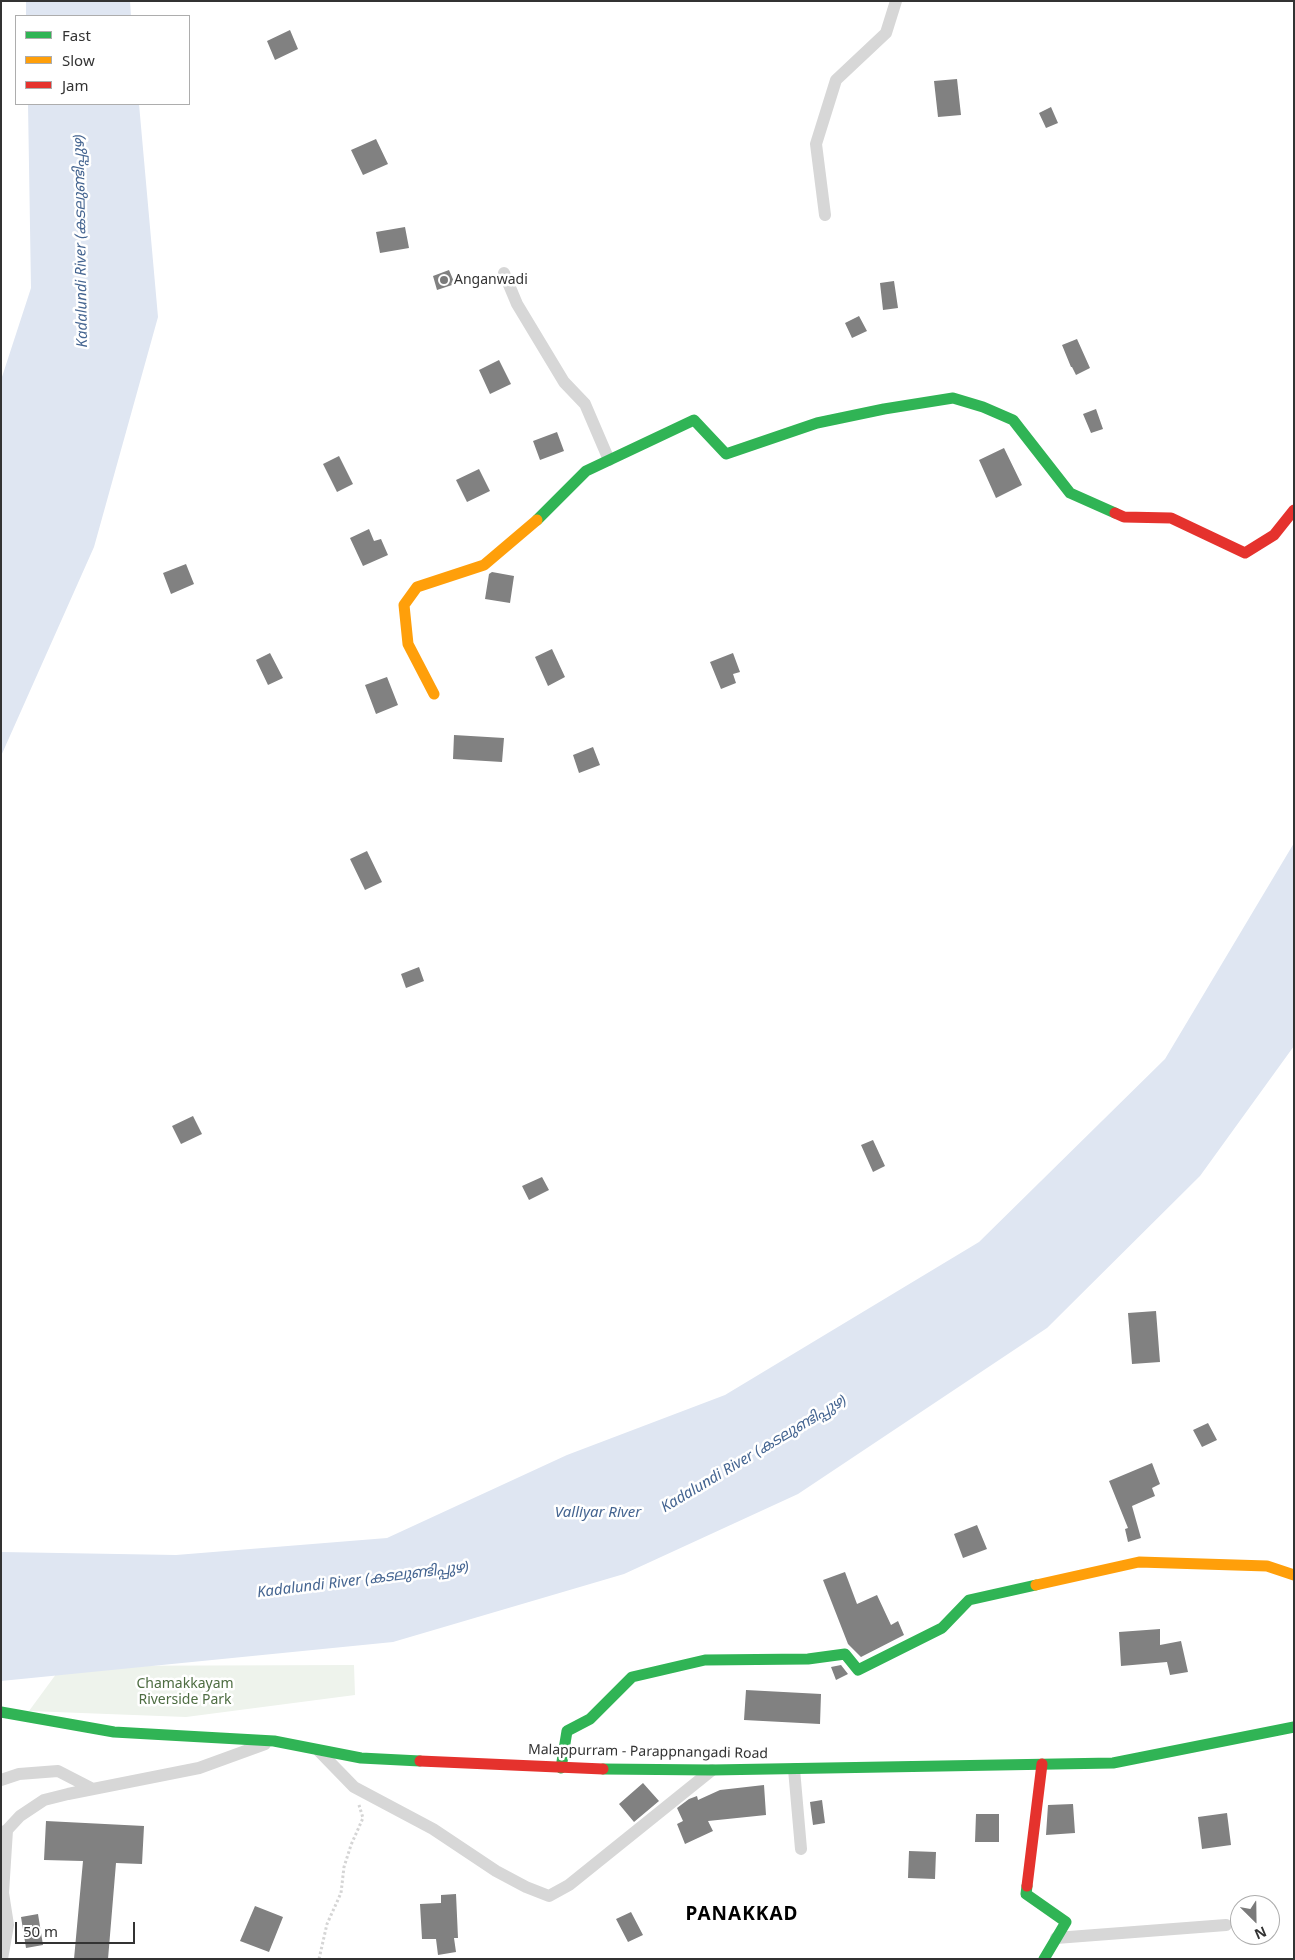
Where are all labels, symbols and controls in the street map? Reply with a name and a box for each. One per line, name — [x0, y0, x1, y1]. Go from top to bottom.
legend — [15, 15, 190, 105]
text: Fast — [62, 25, 91, 45]
text: Slow — [62, 50, 95, 70]
text: Jam — [62, 75, 89, 95]
water label: Kadalundi River (കടലുണ്ടിപ്പുഴ) — [70, 134, 92, 348]
place label: Anganwadi — [454, 272, 528, 288]
marker: Anganwadi — [438, 274, 450, 286]
water label: Kadalundi River (കടലുണ്ടിപ്പുഴ) — [658, 1391, 850, 1517]
water label: Valliyar River — [555, 1504, 641, 1522]
water label: Kadalundi River (കടലുണ്ടിപ്പുഴ) — [256, 1558, 470, 1602]
park label: Chamakkayam Riverside Park — [136, 1676, 234, 1708]
street label: Malappurram - Parappnangadi Road — [528, 1742, 768, 1762]
north arrow — [1230, 1895, 1280, 1945]
district label: PANAKKAD — [685, 1904, 799, 1926]
scale bar — [18, 1912, 138, 1944]
text: 50 m — [23, 1921, 58, 1941]
text: N — [1252, 1922, 1270, 1944]

